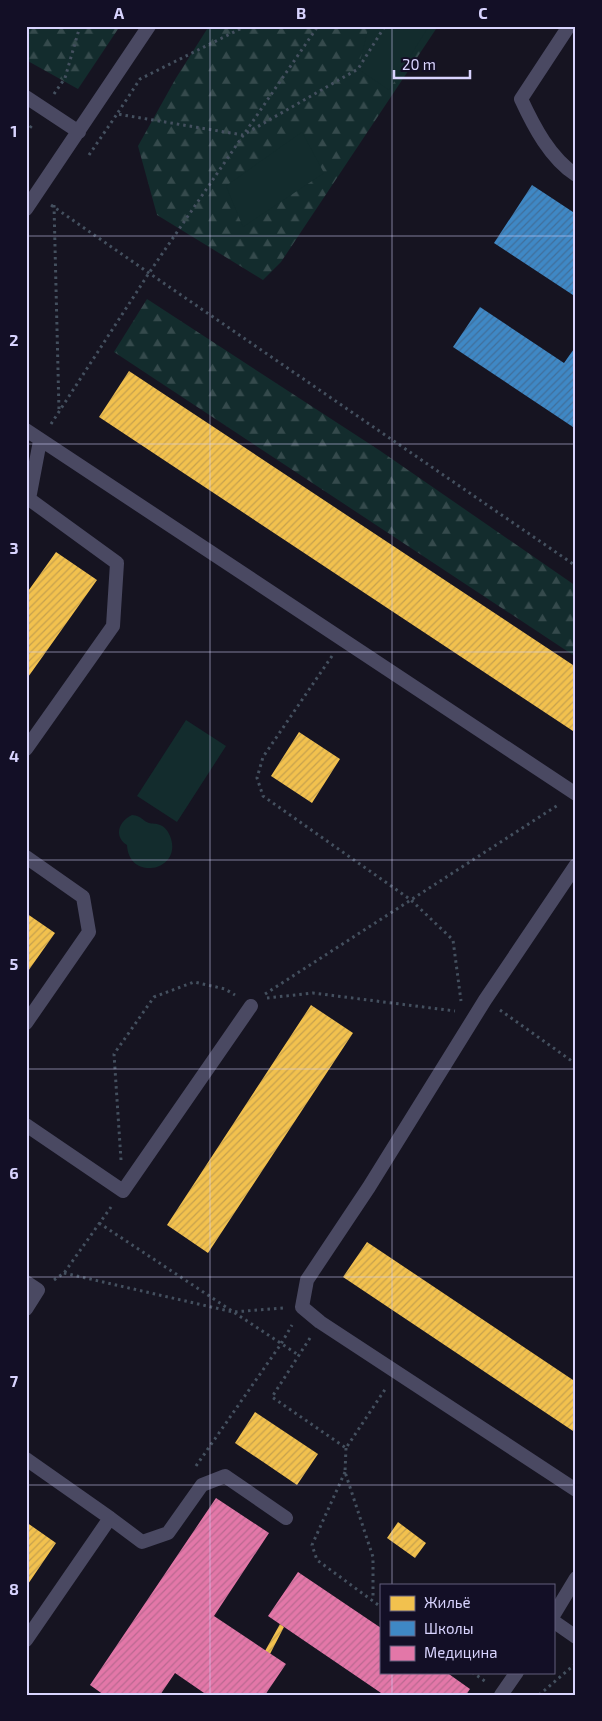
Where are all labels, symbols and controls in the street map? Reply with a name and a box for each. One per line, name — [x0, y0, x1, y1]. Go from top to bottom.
text: A — [114, 3, 125, 22]
text: B — [296, 3, 306, 22]
text: C — [478, 3, 488, 22]
scale bar — [394, 48, 471, 80]
text: 20 m — [402, 55, 436, 73]
text: 1 — [11, 121, 17, 140]
text: 2 — [9, 330, 19, 349]
text: 3 — [9, 538, 19, 557]
text: 4 — [9, 746, 19, 765]
text: 5 — [10, 954, 19, 973]
text: 6 — [9, 1163, 19, 1182]
text: 7 — [10, 1371, 19, 1390]
text: 8 — [9, 1579, 19, 1598]
legend — [380, 1584, 554, 1674]
text: Жильё — [424, 1593, 471, 1611]
text: Школы — [424, 1619, 474, 1637]
text: Медицина — [424, 1643, 497, 1661]

